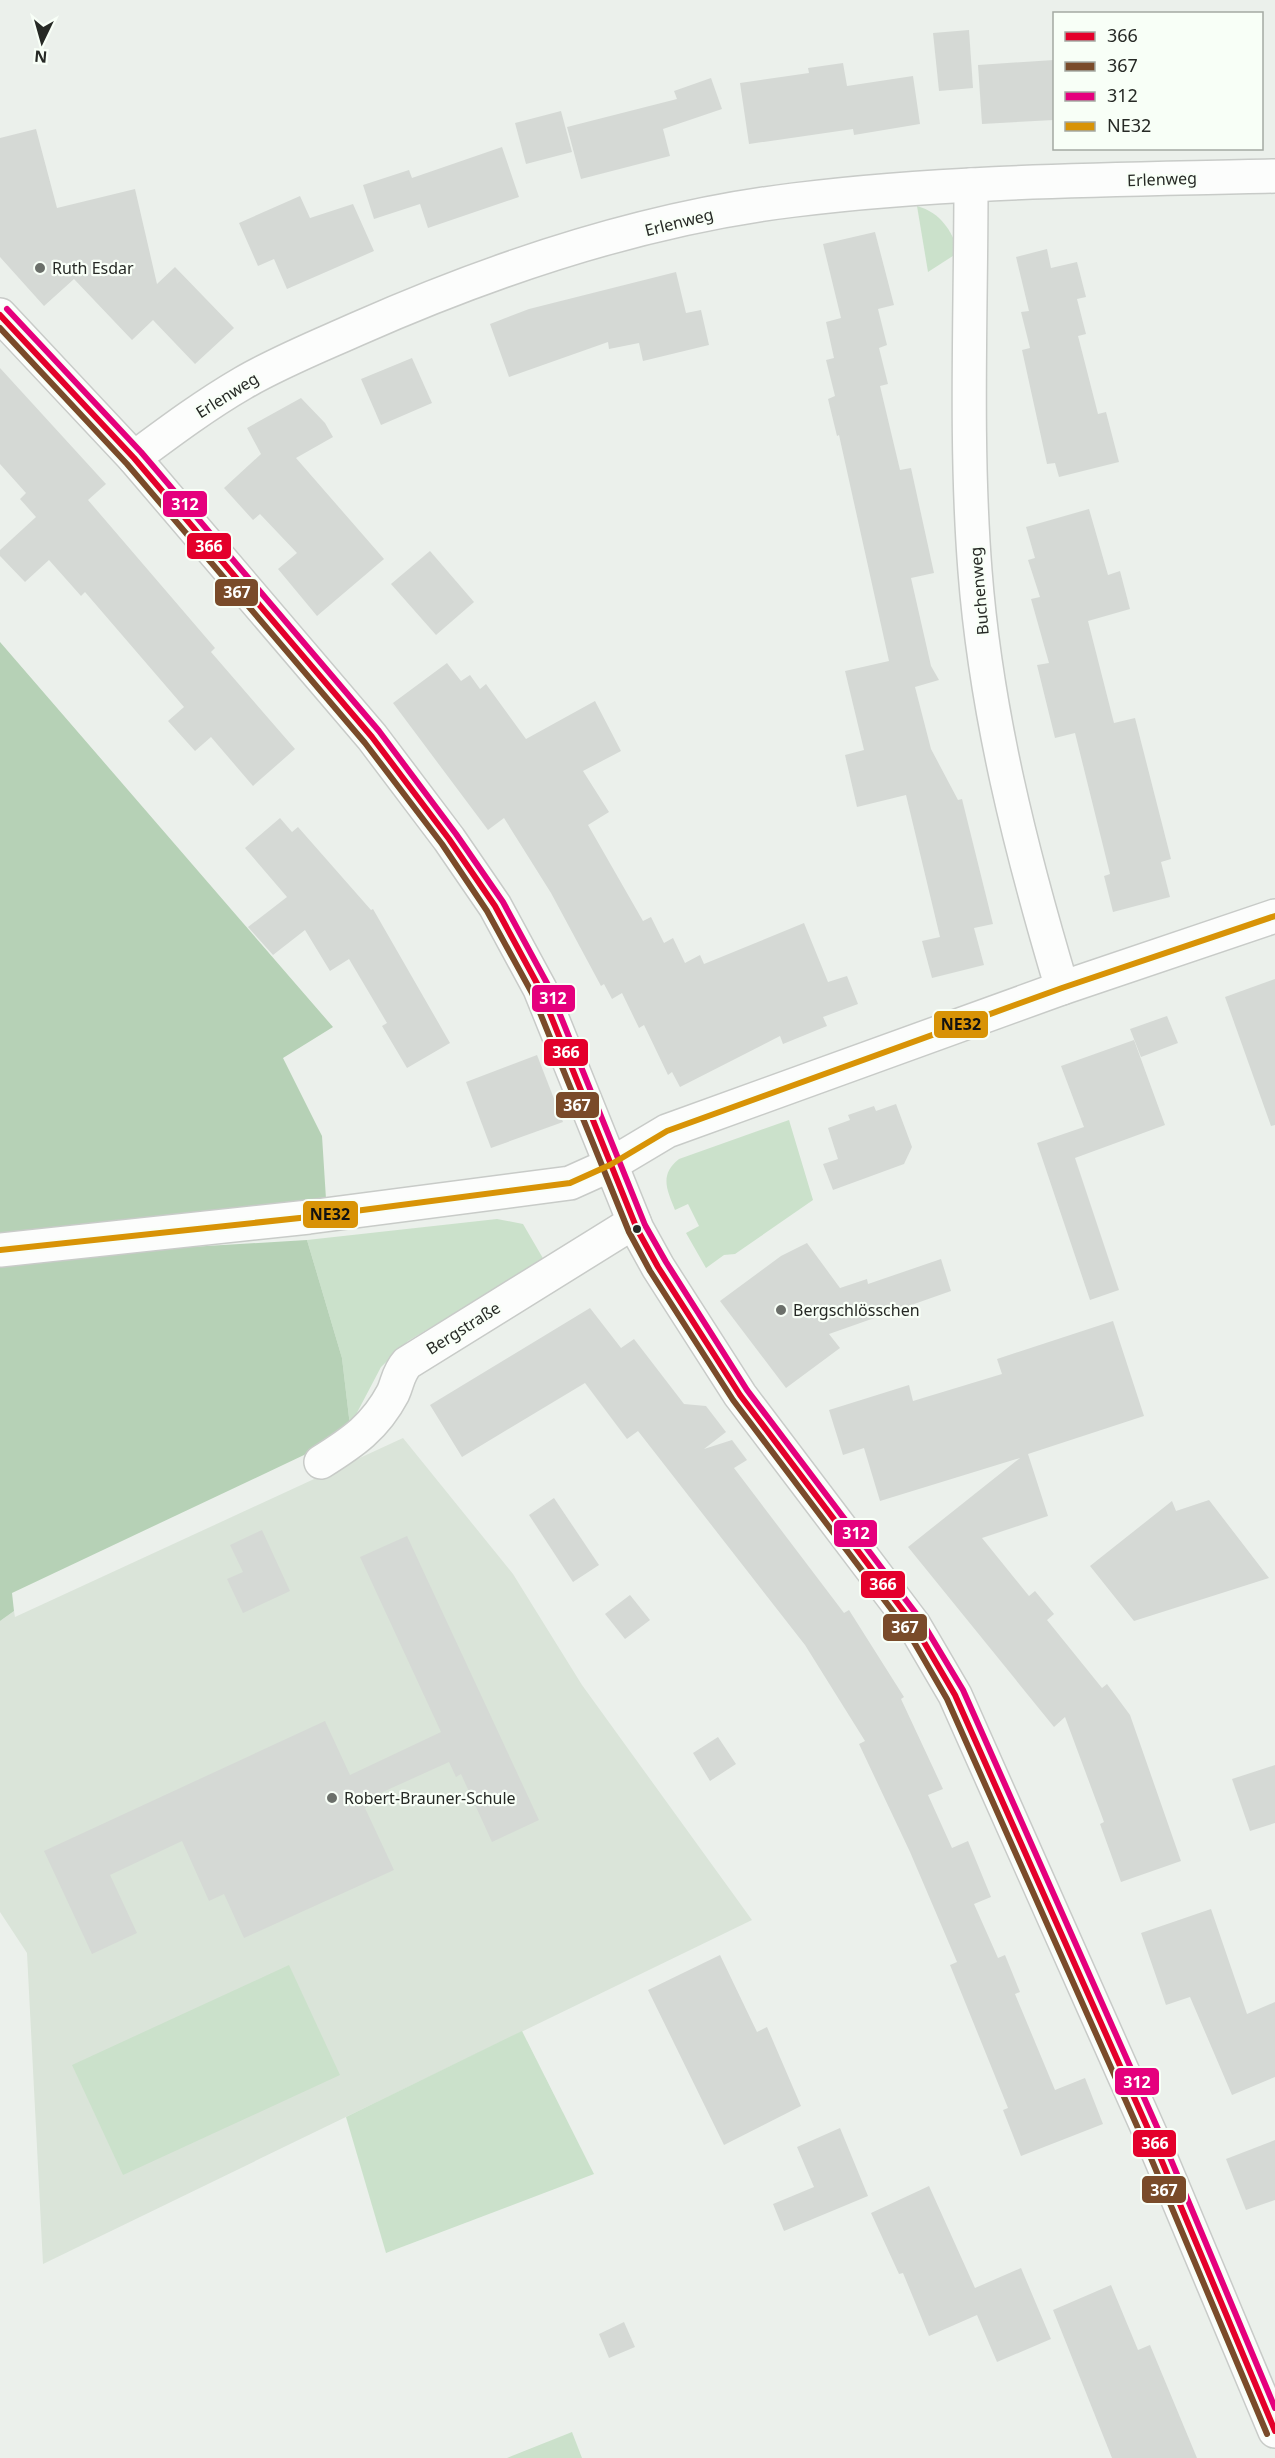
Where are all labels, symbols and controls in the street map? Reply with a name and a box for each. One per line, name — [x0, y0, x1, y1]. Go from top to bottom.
north arrow — [12, 12, 72, 72]
legend — [1053, 12, 1263, 150]
text: 366 — [1107, 23, 1138, 47]
text: N — [33, 45, 48, 68]
text: 367 — [1107, 53, 1138, 77]
text: 312 — [1107, 83, 1138, 107]
text: NE32 — [1107, 113, 1151, 137]
street label: Erlenweg — [1127, 167, 1197, 191]
street label: Erlenweg — [642, 203, 716, 241]
place label: Ruth Esdar — [52, 257, 134, 279]
marker: Ruth Esdar — [33, 261, 47, 275]
street label: Erlenweg — [191, 367, 263, 423]
line badge: 312 — [162, 490, 208, 518]
text: 312 — [171, 493, 199, 515]
line badge: 366 — [186, 532, 232, 560]
text: 366 — [195, 535, 223, 557]
street label: Buchenweg — [964, 546, 994, 636]
line badge: 367 — [214, 578, 259, 607]
text: 367 — [223, 581, 251, 603]
line badge: 312 — [531, 984, 576, 1013]
text: 312 — [539, 987, 567, 1009]
line badge: NE32 — [933, 1010, 989, 1039]
text: NE32 — [941, 1013, 981, 1035]
line badge: 366 — [543, 1038, 589, 1067]
text: 366 — [552, 1041, 580, 1063]
line badge: 367 — [555, 1091, 600, 1119]
text: 367 — [563, 1094, 591, 1116]
line badge: NE32 — [302, 1200, 359, 1229]
text: NE32 — [310, 1203, 350, 1225]
unlabelled marker — [631, 1223, 643, 1235]
street label: Bergstraße — [422, 1297, 504, 1359]
place label: Bergschlösschen — [793, 1299, 920, 1321]
marker: Bergschlösschen — [774, 1303, 788, 1317]
line badge: 312 — [833, 1519, 878, 1548]
text: 312 — [842, 1522, 870, 1544]
line badge: 366 — [860, 1570, 906, 1599]
text: 366 — [869, 1573, 897, 1595]
line badge: 367 — [882, 1613, 928, 1642]
text: 367 — [891, 1616, 919, 1638]
place label: Robert-Brauner-Schule — [344, 1787, 516, 1809]
marker: Robert-Brauner-Schule — [325, 1791, 339, 1805]
line badge: 312 — [1114, 2067, 1160, 2096]
text: 312 — [1123, 2071, 1151, 2093]
line badge: 366 — [1132, 2129, 1177, 2158]
text: 366 — [1141, 2132, 1169, 2154]
line badge: 367 — [1141, 2175, 1187, 2204]
text: 367 — [1150, 2179, 1178, 2201]

